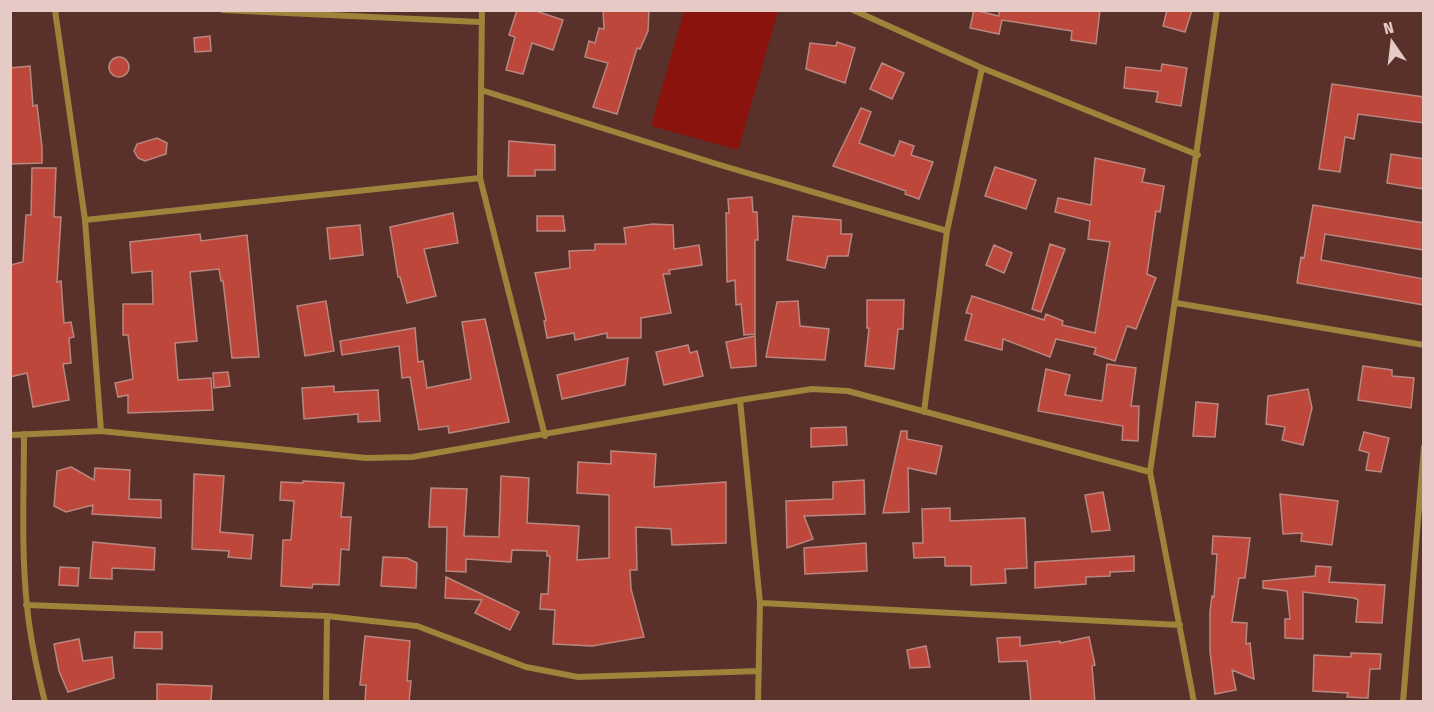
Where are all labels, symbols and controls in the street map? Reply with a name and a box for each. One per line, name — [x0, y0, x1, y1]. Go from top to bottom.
north arrow — [1362, 12, 1422, 72]
text: N — [1382, 18, 1395, 38]

